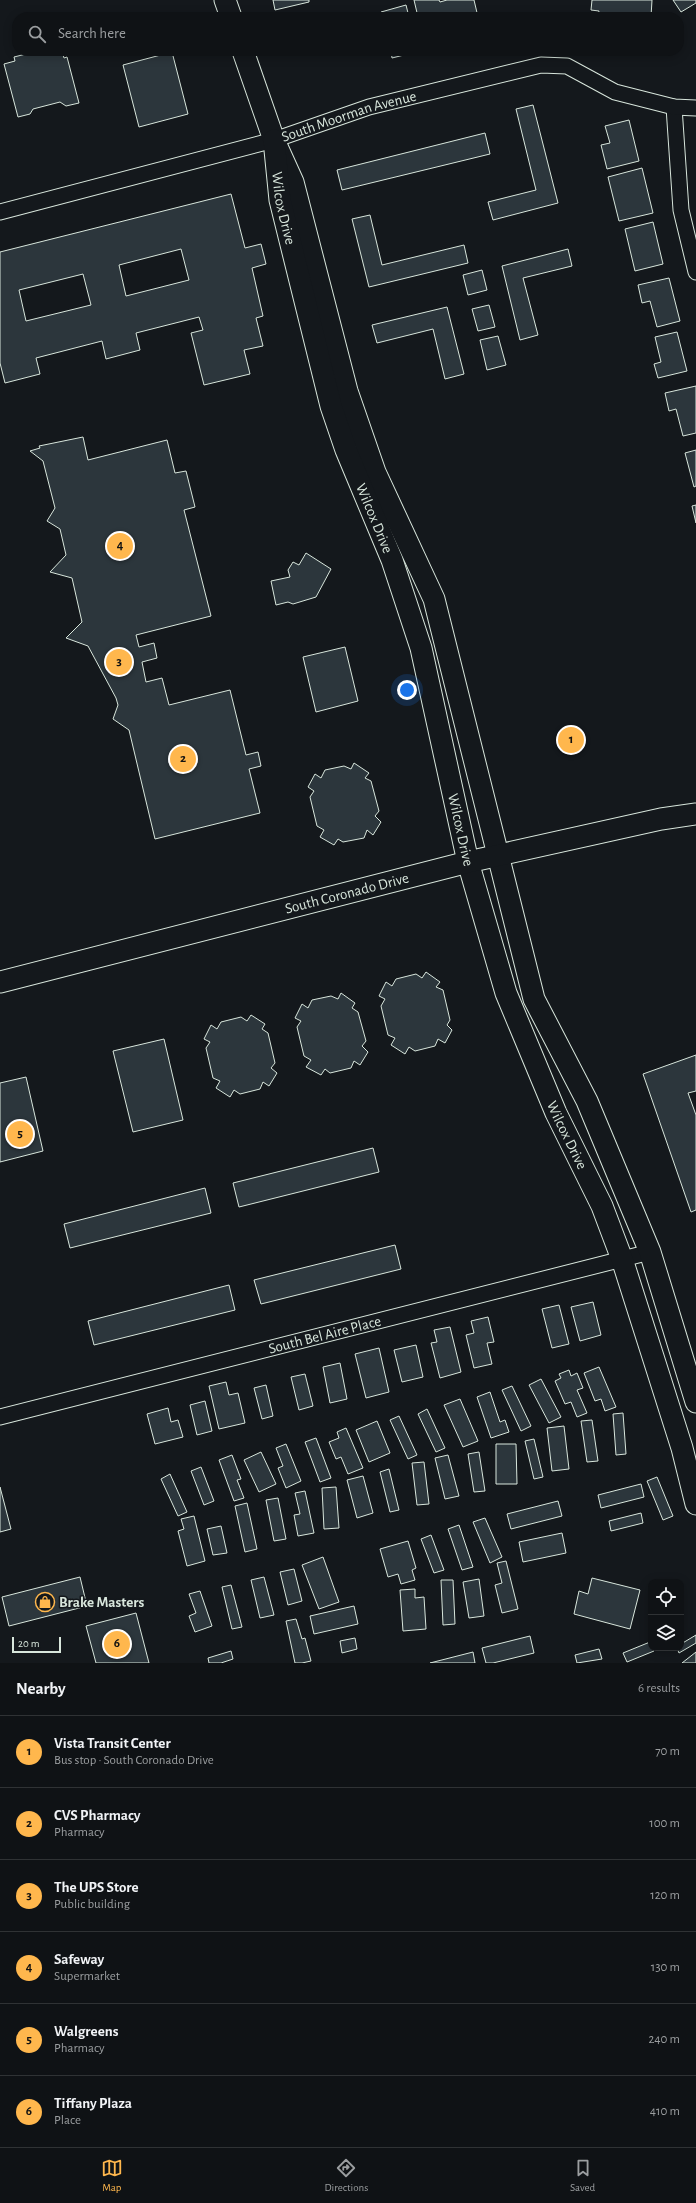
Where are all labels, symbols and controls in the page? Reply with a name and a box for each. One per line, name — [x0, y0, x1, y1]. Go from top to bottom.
search box — [12, 12, 684, 56]
icon: search — [26, 23, 48, 45]
text: Search here — [58, 26, 126, 41]
street label: South Moorman Avenue — [280, 89, 418, 145]
street label: Wilcox Drive — [269, 171, 298, 246]
street label: Wilcox Drive — [353, 481, 395, 556]
pin: 4 — [107, 531, 133, 561]
pin: 3 — [106, 647, 132, 677]
your location — [397, 680, 417, 700]
pin: 1 — [558, 725, 584, 755]
pin: 2 — [170, 744, 196, 774]
street label: Wilcox Drive — [445, 792, 476, 868]
street label: South Coronado Drive — [283, 870, 410, 917]
street label: Wilcox Drive — [544, 1099, 590, 1172]
pin: 5 — [7, 1119, 33, 1149]
street label: South Bel Aire Place — [267, 1314, 383, 1357]
map controls — [648, 1579, 684, 1651]
button: locate — [648, 1579, 684, 1615]
shop icon: Brake Masters — [34, 1591, 56, 1613]
place label: Brake Masters — [59, 1595, 144, 1610]
button: layers — [648, 1615, 684, 1651]
pin: 6 — [104, 1629, 130, 1659]
scale bar — [12, 1635, 61, 1654]
text: 20 m — [18, 1638, 39, 1649]
text: Nearby — [16, 1680, 66, 1697]
text: 6 results — [638, 1682, 680, 1695]
text: Vista Transit Center — [54, 1736, 171, 1751]
text: 1 — [27, 1745, 31, 1758]
text: 70 m — [655, 1745, 680, 1758]
text: Bus stop · South Coronado Drive — [54, 1754, 214, 1767]
text: CVS Pharmacy — [54, 1808, 141, 1823]
text: 2 — [26, 1817, 32, 1830]
text: 100 m — [649, 1817, 680, 1830]
text: Pharmacy — [54, 1826, 105, 1839]
text: The UPS Store — [54, 1880, 139, 1895]
text: 3 — [26, 1889, 32, 1902]
text: 120 m — [650, 1889, 680, 1902]
text: Public building — [54, 1898, 130, 1911]
text: Safeway — [54, 1952, 104, 1967]
text: 4 — [26, 1961, 32, 1974]
text: 130 m — [651, 1961, 680, 1974]
text: Supermarket — [54, 1970, 120, 1983]
text: Walgreens — [54, 2024, 118, 2039]
text: 5 — [26, 2033, 32, 2046]
text: 240 m — [648, 2033, 680, 2046]
text: Pharmacy — [54, 2042, 105, 2055]
text: Tiffany Plaza — [54, 2096, 132, 2111]
text: 6 — [26, 2105, 32, 2118]
text: 410 m — [650, 2105, 680, 2118]
text: Place — [54, 2114, 81, 2127]
tab: Map — [101, 2157, 123, 2194]
tab: Directions — [324, 2157, 368, 2194]
tab: Saved — [570, 2157, 595, 2194]

